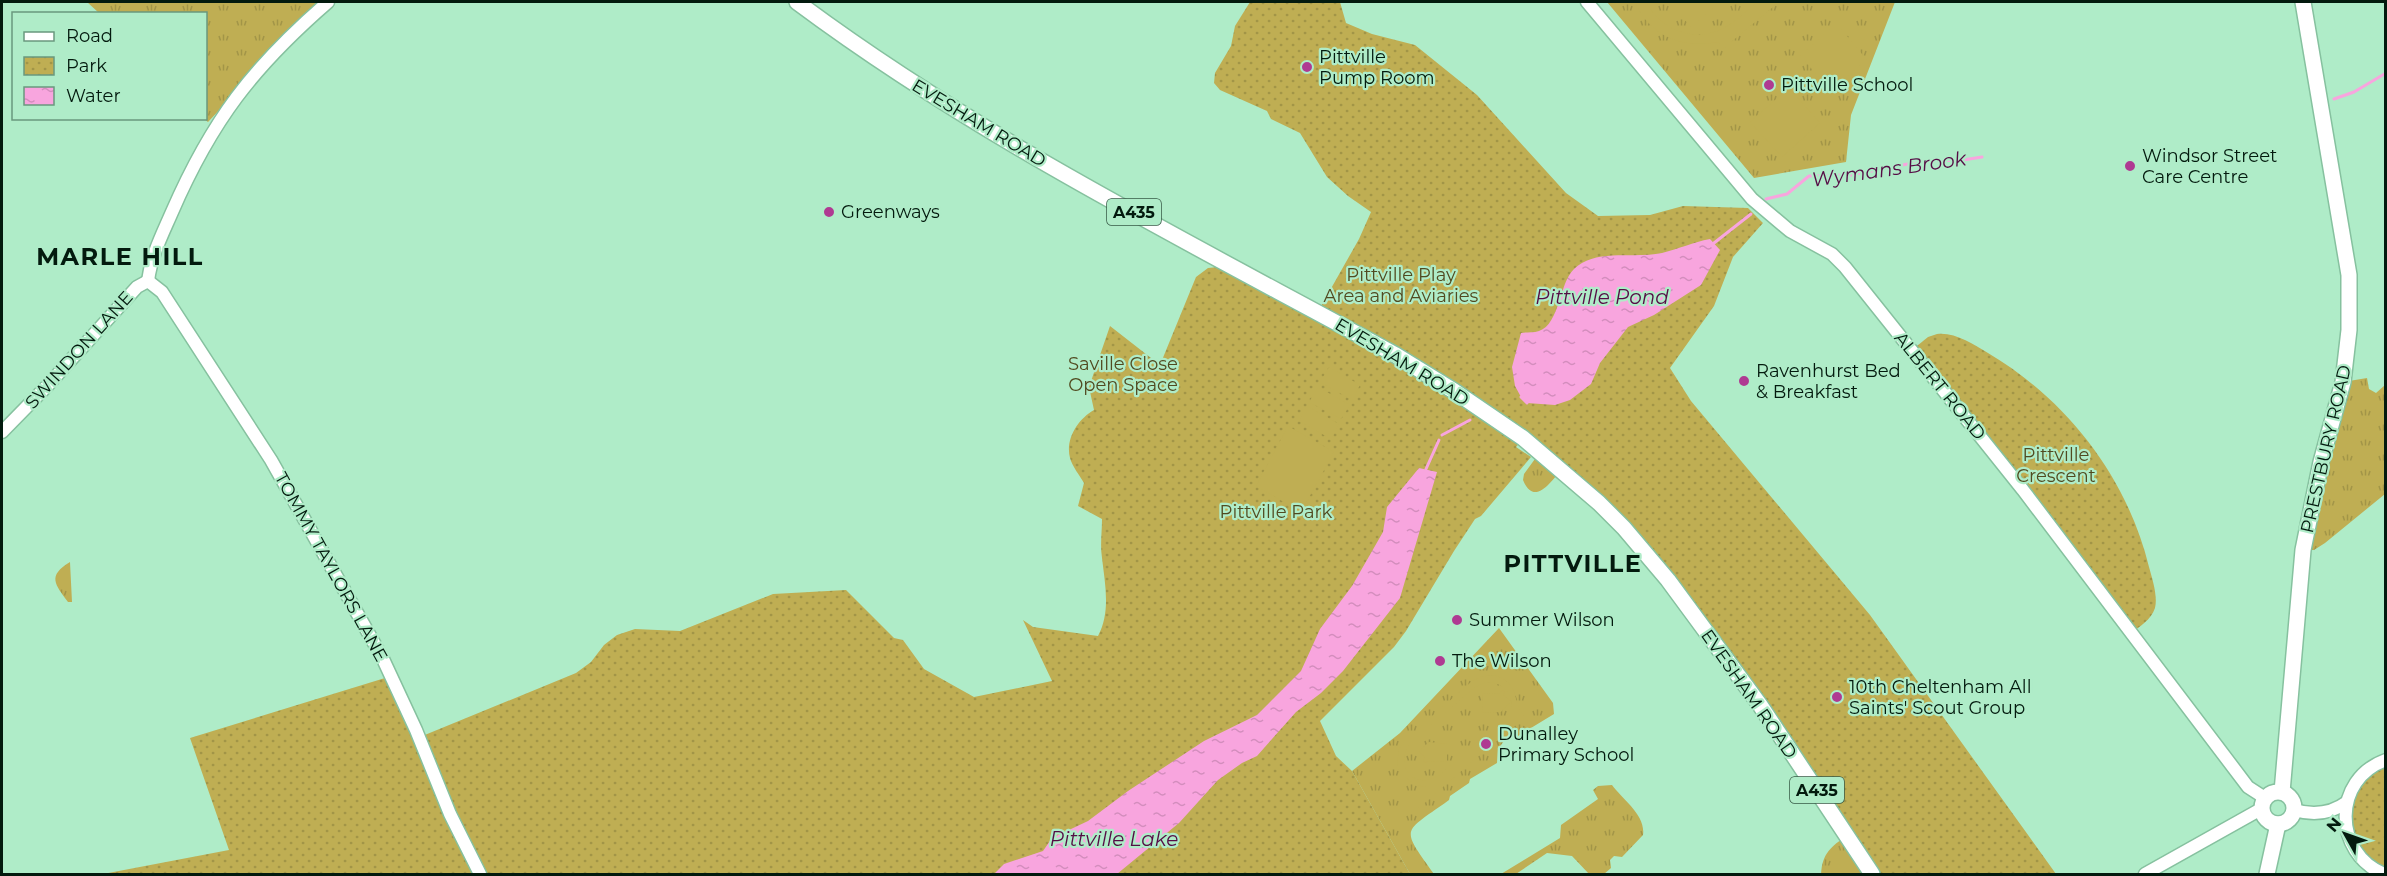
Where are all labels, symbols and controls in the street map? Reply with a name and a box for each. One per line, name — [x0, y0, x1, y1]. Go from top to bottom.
legend — [12, 12, 207, 120]
text: Road — [66, 25, 113, 47]
place label: Pittville Pump Room — [1319, 46, 1435, 89]
text: Park — [66, 55, 107, 77]
marker: Pittville Pump Room — [1300, 60, 1314, 74]
street label: EVESHAM ROAD — [908, 74, 1050, 172]
place label: Pittville School — [1781, 74, 1913, 96]
marker: Pittville School — [1762, 78, 1776, 92]
text: Water — [66, 85, 121, 107]
place label: Windsor Street Care Centre — [2142, 145, 2277, 188]
water label: Wymans Brook — [1810, 146, 1969, 192]
marker: Windsor Street Care Centre — [2123, 159, 2137, 173]
road number: A435 — [1107, 199, 1161, 225]
place label: Greenways — [841, 201, 940, 223]
marker: Greenways — [822, 205, 836, 219]
district label: MARLE HILL — [36, 242, 204, 271]
park label: Pittville Play Area and Aviaries — [1324, 264, 1479, 307]
water label: Pittville Pond — [1535, 285, 1669, 309]
street label: SWINDON LANE — [21, 287, 137, 413]
street label: EVESHAM ROAD — [1331, 313, 1473, 411]
street label: ALBERT ROAD — [1890, 328, 1990, 444]
park label: Saville Close Open Space — [1068, 353, 1178, 396]
place label: Ravenhurst Bed & Breakfast — [1756, 360, 1901, 403]
street label: PRESTBURY ROAD — [2296, 363, 2356, 535]
marker: Ravenhurst Bed & Breakfast — [1737, 374, 1751, 388]
park label: Pittville Crescent — [2016, 444, 2096, 487]
street label: TOMMY TAYLORS LANE — [270, 469, 392, 665]
park label: Pittville Park — [1220, 501, 1333, 523]
district label: PITTVILLE — [1504, 549, 1642, 578]
place label: Summer Wilson — [1469, 609, 1615, 631]
marker: Summer Wilson — [1450, 613, 1464, 627]
street label: EVESHAM ROAD — [1696, 625, 1802, 763]
place label: The Wilson — [1452, 650, 1552, 672]
marker: The Wilson — [1433, 654, 1447, 668]
place label: 10th Cheltenham All Saints' Scout Group — [1849, 676, 2031, 719]
marker: 10th Cheltenham All Saints' Scout Group — [1830, 690, 1844, 704]
place label: Dunalley Primary School — [1498, 723, 1634, 766]
marker: Dunalley Primary School — [1479, 737, 1493, 751]
road number: A435 — [1790, 777, 1844, 803]
north arrow — [2315, 804, 2375, 864]
text: N — [2322, 814, 2345, 836]
water label: Pittville Lake — [1050, 827, 1178, 851]

